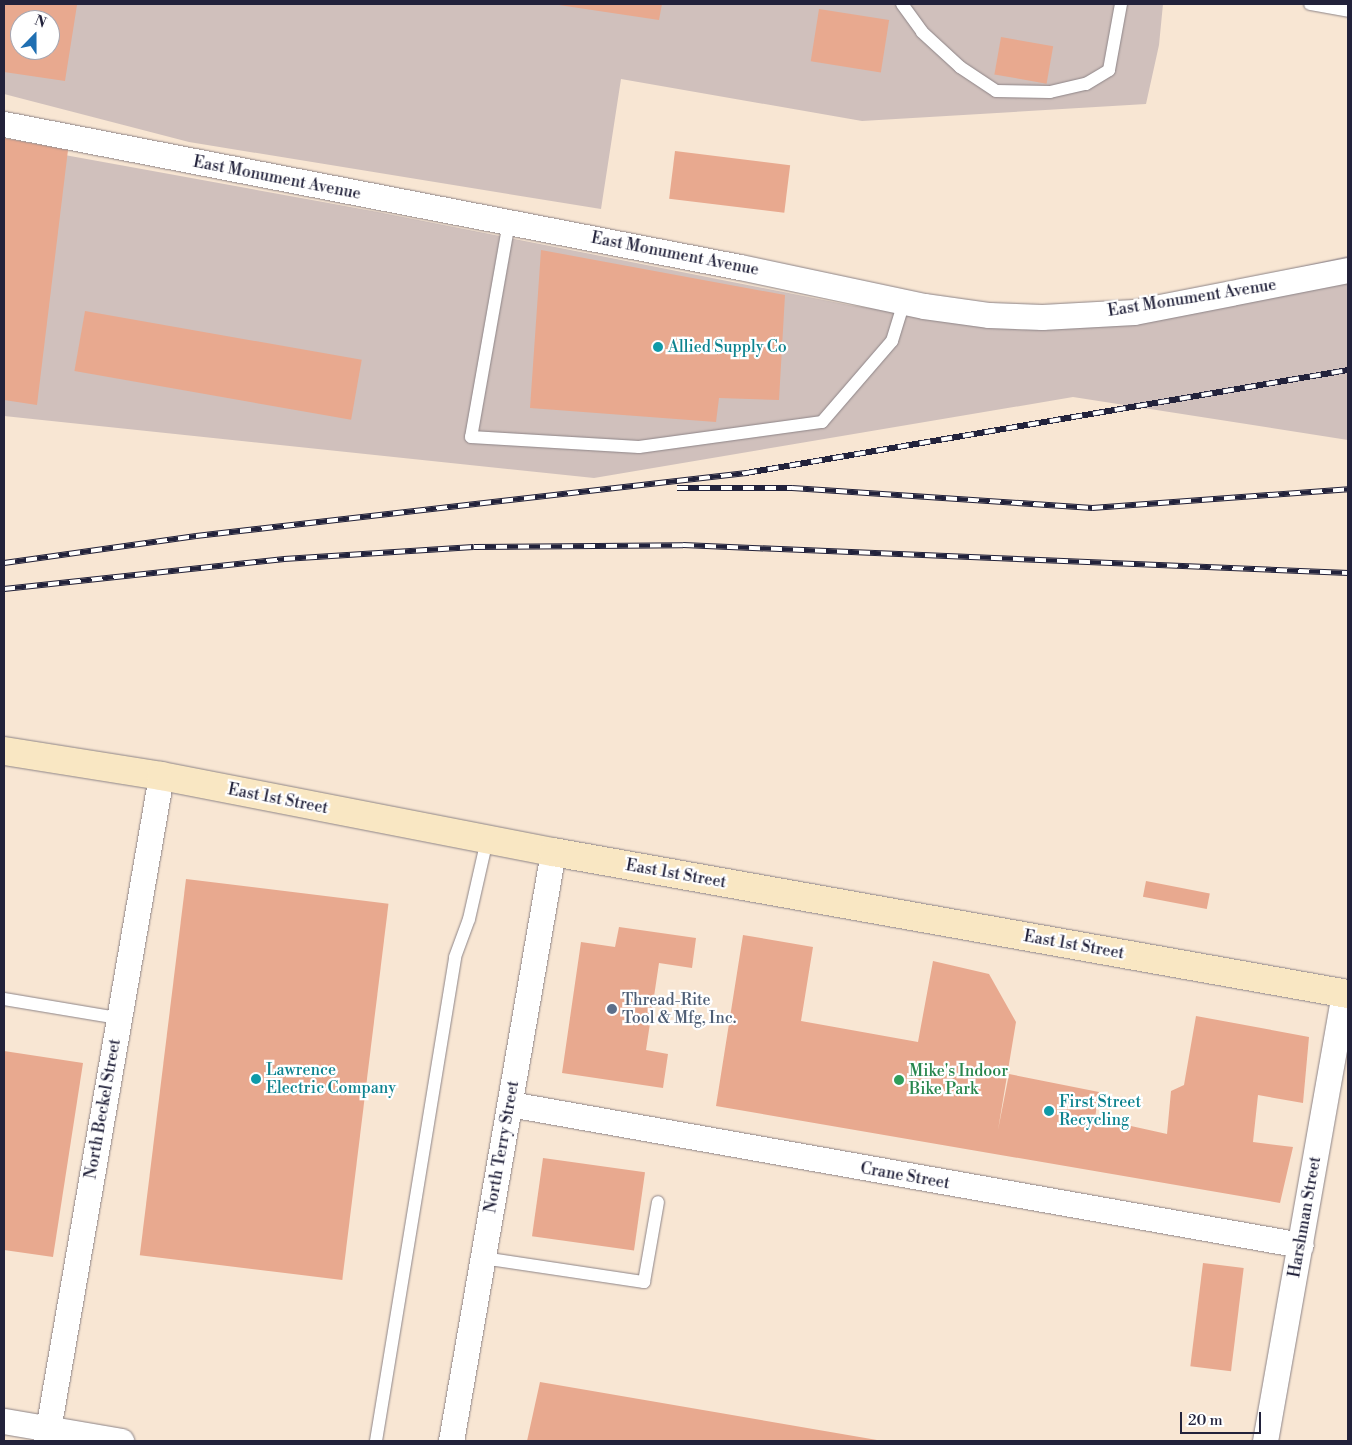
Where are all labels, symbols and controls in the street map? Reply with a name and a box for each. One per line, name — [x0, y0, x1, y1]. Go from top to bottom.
north arrow — [10, 10, 60, 60]
text: N — [32, 12, 49, 32]
street label: East Monument Avenue — [192, 152, 362, 204]
street label: East Monument Avenue — [590, 228, 760, 280]
street label: East Monument Avenue — [1106, 275, 1278, 321]
place label: Allied Supply Co — [668, 337, 787, 357]
marker: Allied Supply Co — [652, 341, 664, 353]
street label: East 1st Street — [226, 780, 330, 818]
street label: East 1st Street — [624, 856, 728, 892]
street label: East 1st Street — [1022, 927, 1126, 963]
place label: Thread-Rite Tool & Mfg, Inc. — [622, 990, 736, 1028]
marker: Thread-Rite Tool & Mfg, Inc. — [606, 1003, 618, 1015]
street label: North Beckel Street — [81, 1037, 125, 1181]
place label: Lawrence Electric Company — [266, 1060, 396, 1098]
place label: Mike's Indoor Bike Park — [909, 1061, 1008, 1099]
marker: Lawrence Electric Company — [250, 1073, 262, 1085]
marker: Mike's Indoor Bike Park — [893, 1074, 905, 1086]
street label: North Terry Street — [481, 1079, 523, 1215]
place label: First Street Recycling — [1059, 1092, 1141, 1130]
marker: First Street Recycling — [1043, 1105, 1055, 1117]
street label: Harshman Street — [1285, 1155, 1325, 1279]
street label: Crane Street — [859, 1159, 951, 1193]
scale bar — [1182, 1402, 1263, 1434]
text: 20 m — [1188, 1411, 1223, 1430]

